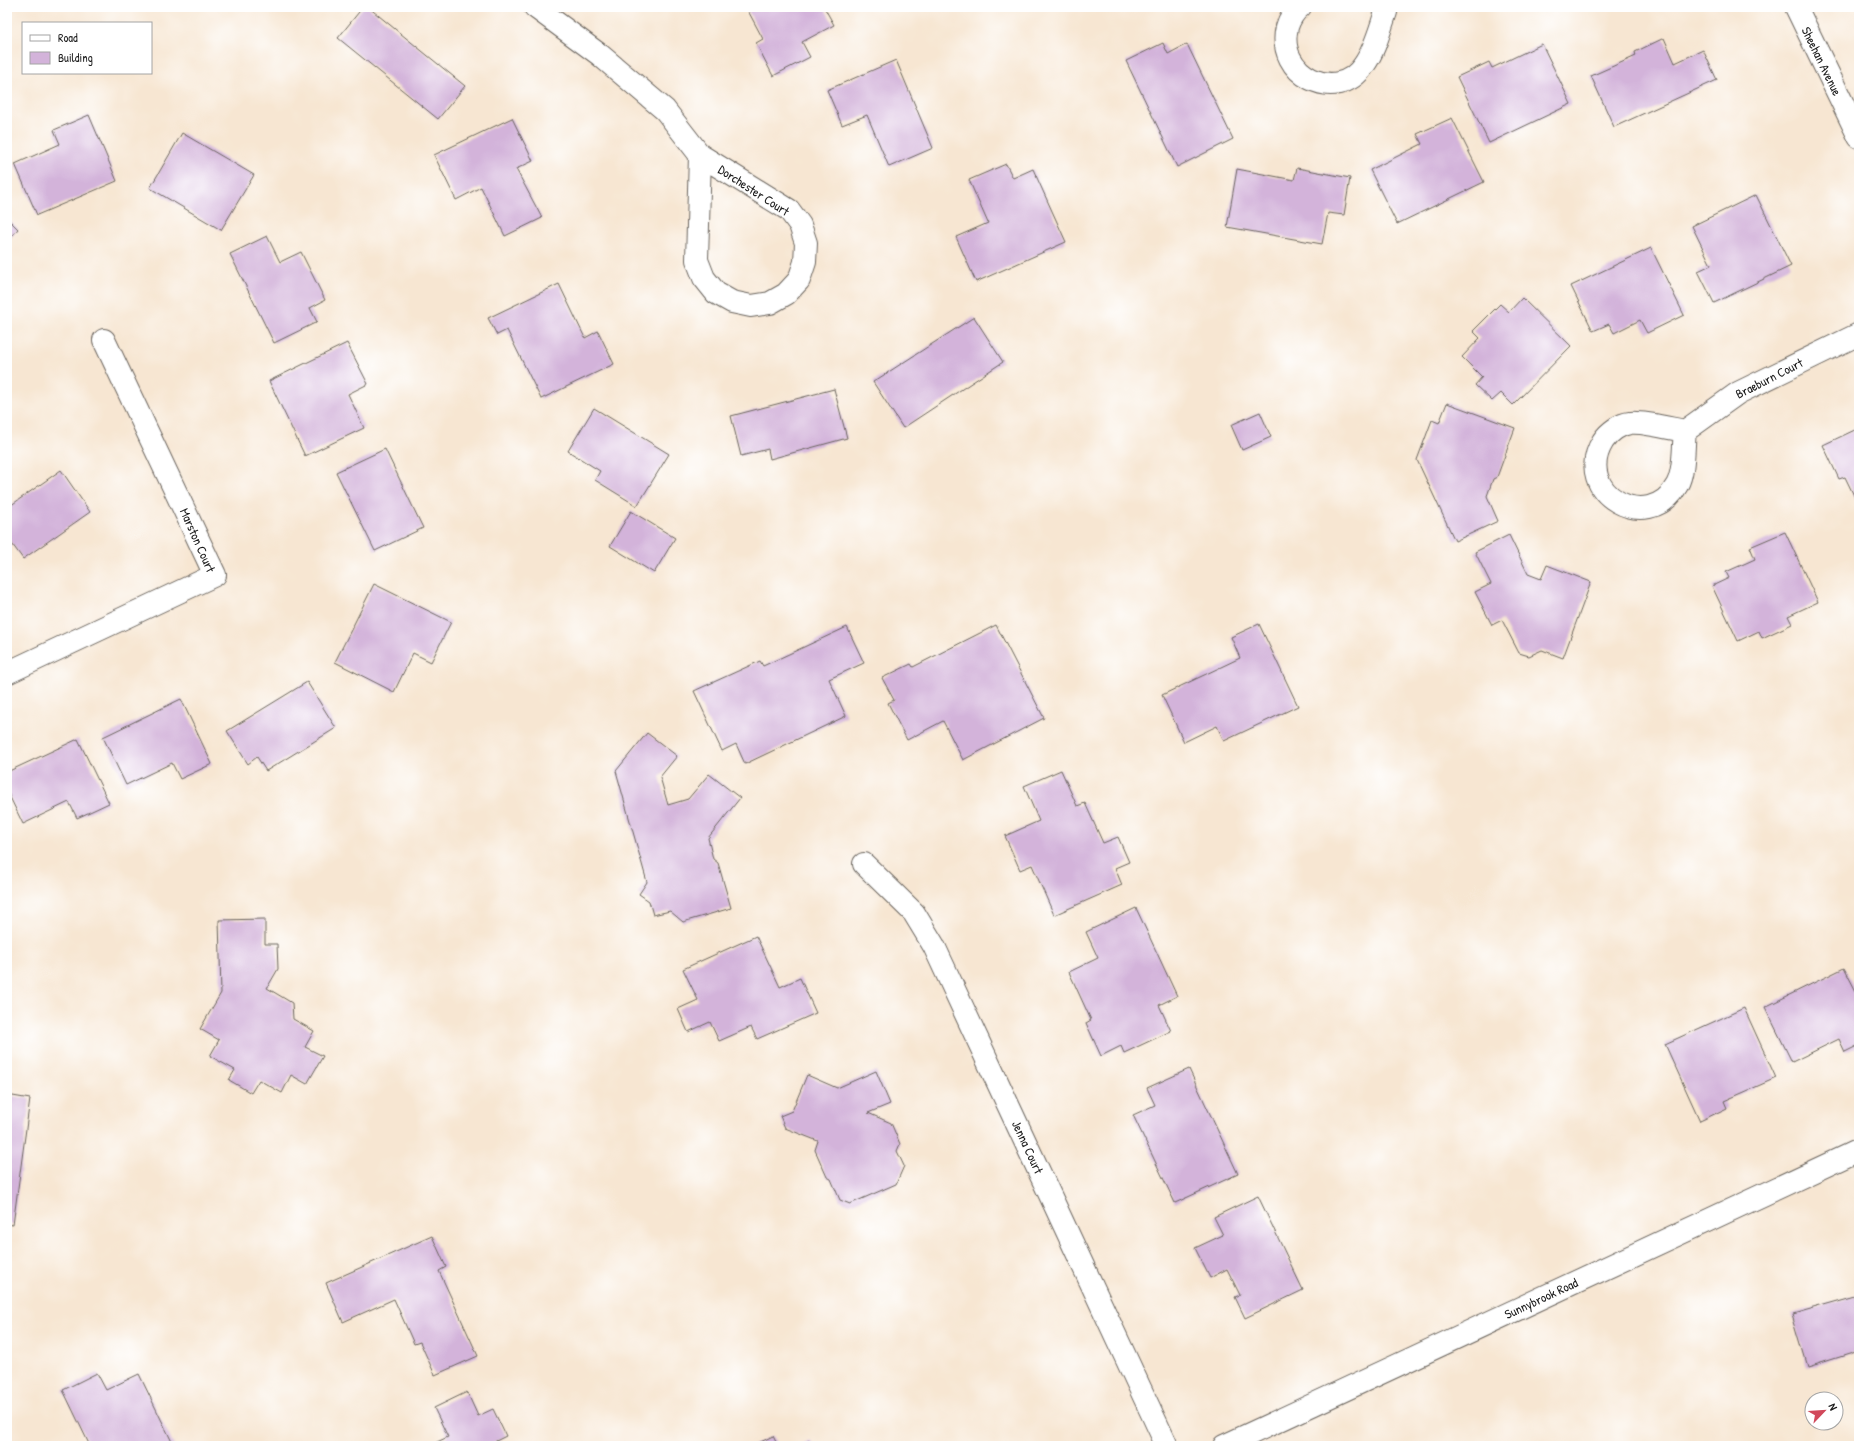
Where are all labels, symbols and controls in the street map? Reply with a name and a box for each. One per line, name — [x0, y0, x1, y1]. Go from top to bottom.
legend — [22, 22, 152, 74]
street label: Sheehan Avenue — [1798, 24, 1846, 98]
text: Road — [58, 29, 78, 46]
text: Building — [58, 49, 93, 66]
street label: Dorchester Court — [715, 160, 794, 220]
street label: Braeburn Court — [1732, 353, 1806, 403]
street label: Marston Court — [176, 505, 220, 575]
street label: Jenna Court — [1008, 1117, 1048, 1177]
street label: Sunnybrook Road — [1501, 1273, 1581, 1323]
north arrow — [1804, 1391, 1844, 1431]
text: N — [1825, 1401, 1841, 1413]

